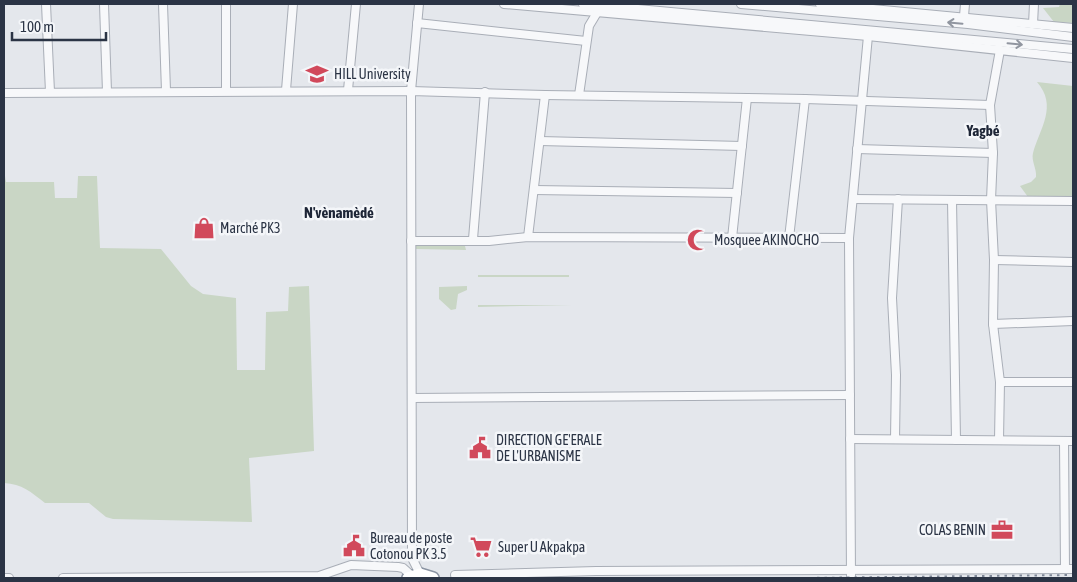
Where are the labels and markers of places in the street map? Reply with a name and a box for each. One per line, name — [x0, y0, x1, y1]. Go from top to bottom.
school or university icon: HILL University — [304, 61, 330, 87]
place label: HILL University — [334, 66, 411, 82]
shop icon: Marché PK3 — [191, 215, 217, 241]
place label: Marché PK3 — [220, 220, 281, 236]
mosque icon: Mosquee AKINOCHO — [685, 227, 711, 253]
place label: Mosquee AKINOCHO — [714, 232, 819, 248]
place label: DIRECTION GE'ERALE DE L'URBANISME — [496, 432, 602, 464]
public building icon: DIRECTION GE'ERALE DE L'URBANISME — [467, 435, 493, 461]
office icon: COLAS BENIN — [989, 517, 1015, 543]
place label: COLAS BENIN — [919, 522, 986, 538]
place label: Bureau de poste Cotonou PK 3.5 — [370, 530, 452, 562]
public building icon: Bureau de poste Cotonou PK 3.5 — [341, 533, 367, 559]
supermarket icon: Super U Akpakpa — [468, 534, 494, 560]
place label: Super U Akpakpa — [498, 539, 585, 555]

